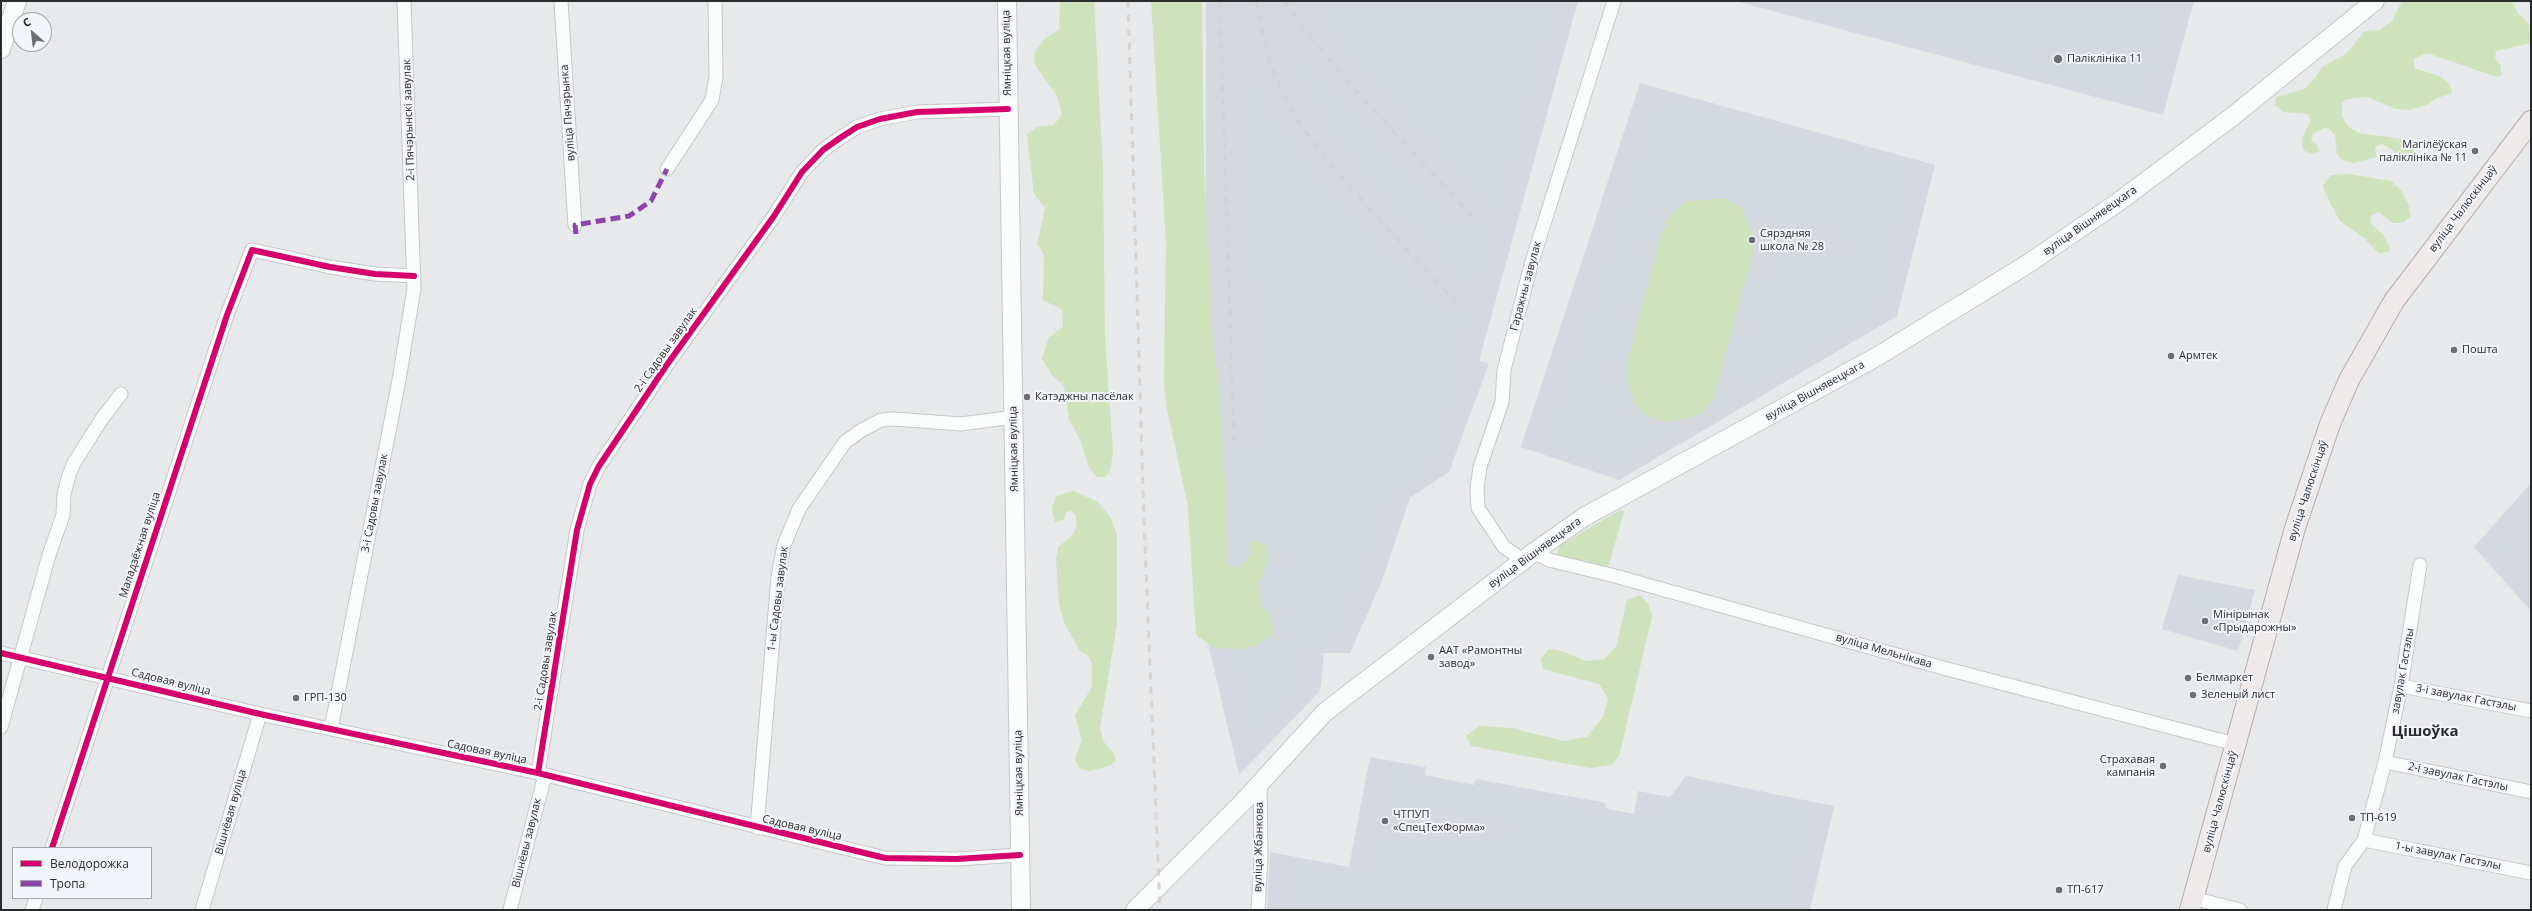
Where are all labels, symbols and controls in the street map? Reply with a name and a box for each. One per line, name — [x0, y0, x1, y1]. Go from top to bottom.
street label: Ямніцкая вуліца — [1000, 10, 1014, 96]
north arrow — [12, 12, 52, 52]
text: С — [20, 14, 33, 30]
place label: Паліклініка 11 — [2067, 52, 2142, 66]
marker: Паліклініка 11 — [2052, 53, 2064, 65]
street label: 2-і Пячэрынскі завулак — [400, 59, 418, 181]
street label: вуліца Пячэрынка — [558, 64, 578, 162]
place label: Магілёўская паліклініка № 11 — [2379, 138, 2467, 164]
marker: Магілёўская паліклініка № 11 — [2470, 146, 2480, 156]
street label: вуліца Чалюскінцаў — [2426, 163, 2500, 255]
street label: вуліца Вішнявецкага — [2041, 184, 2139, 258]
place label: Сярэдняя школа № 28 — [1760, 227, 1824, 253]
marker: Сярэдняя школа № 28 — [1747, 235, 1757, 245]
street label: Гаражны завулак — [1508, 240, 1544, 332]
street label: 2-і Садовы завулак — [632, 305, 700, 395]
place label: Пошта — [2462, 343, 2498, 357]
marker: Пошта — [2449, 345, 2459, 355]
place label: Армтек — [2179, 349, 2218, 363]
marker: Армтек — [2166, 351, 2176, 361]
street label: вуліца Вішнявецкага — [1763, 358, 1867, 424]
place label: Катэджны пасёлак — [1035, 390, 1134, 404]
marker: Катэджны пасёлак — [1022, 392, 1032, 402]
street label: Ямніцкая вуліца — [1007, 406, 1021, 492]
street label: вуліца Чалюскінцаў — [2285, 439, 2331, 543]
street label: 3-і Садовы завулак — [359, 452, 391, 554]
street label: Маладзёжная вуліца — [117, 491, 163, 599]
street label: вуліца Вішнявецкага — [1486, 515, 1584, 591]
street label: 1-ы Садовы завулак — [765, 546, 791, 652]
place label: Мінірынак «Прыдарожны» — [2213, 608, 2296, 634]
street label: 2-і Садовы завулак — [532, 610, 560, 712]
marker: Мінірынак «Прыдарожны» — [2200, 616, 2210, 626]
street label: завулак Гастэлы — [2389, 627, 2417, 715]
street label: вуліца Мельнікава — [1834, 631, 1934, 671]
place label: ААТ «Рамонтны завод» — [1439, 644, 1522, 670]
marker: ААТ «Рамонтны завод» — [1426, 652, 1436, 662]
street label: Садовая вуліца — [130, 666, 212, 698]
place label: Белмаркет — [2196, 671, 2253, 685]
marker: Белмаркет — [2183, 673, 2193, 683]
street label: 3-і завулак Гастэлы — [2415, 682, 2517, 714]
place label: Зеленый лист — [2201, 688, 2275, 702]
marker: Зеленый лист — [2188, 690, 2198, 700]
place label: ГРП-130 — [304, 691, 347, 705]
marker: ГРП-130 — [291, 693, 301, 703]
district label: Цішоўка — [2392, 723, 2458, 741]
street label: Ямніцкая вуліца — [1012, 730, 1026, 816]
street label: Садовая вуліца — [446, 737, 528, 767]
street label: вуліца Чалюскінцаў — [2200, 750, 2240, 854]
place label: Страхавая кампанія — [2100, 753, 2155, 779]
street label: 2-і завулак Гастэлы — [2407, 760, 2509, 794]
marker: Страхавая кампанія — [2158, 761, 2168, 771]
street label: Вішнёвая вуліца — [213, 768, 249, 856]
street label: Вішнёвы завулак — [509, 797, 545, 889]
street label: вуліца Жбанкова — [1252, 802, 1266, 892]
place label: ЧТПУП «СпецТехФорма» — [1393, 808, 1485, 834]
place label: ТП-619 — [2360, 811, 2396, 825]
street label: Садовая вуліца — [761, 812, 843, 844]
marker: ТП-619 — [2347, 813, 2357, 823]
marker: ЧТПУП «СпецТехФорма» — [1380, 816, 1390, 826]
street label: 1-ы завулак Гастэлы — [2394, 839, 2502, 873]
legend — [12, 847, 152, 899]
text: Велодорожка — [50, 855, 129, 872]
text: Тропа — [50, 875, 85, 892]
place label: ТП-617 — [2067, 883, 2103, 897]
marker: ТП-617 — [2054, 885, 2064, 895]

